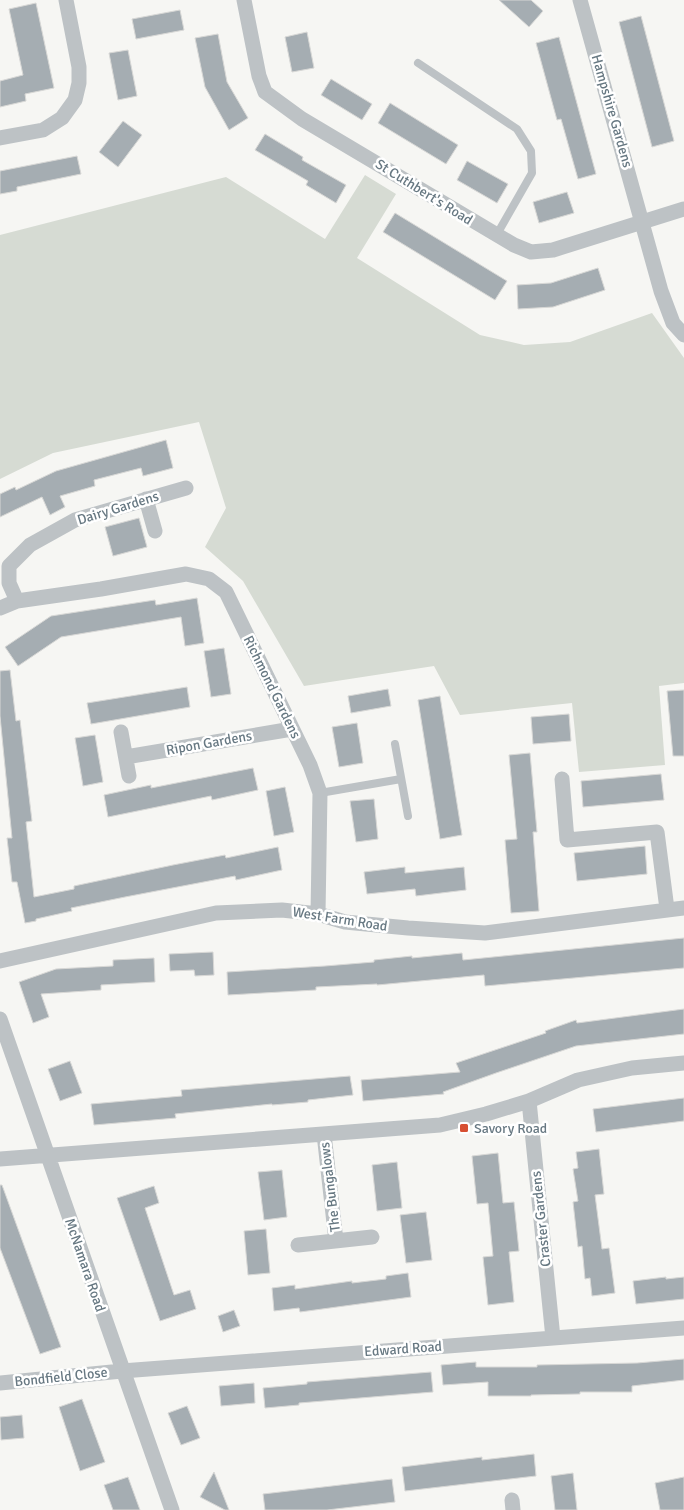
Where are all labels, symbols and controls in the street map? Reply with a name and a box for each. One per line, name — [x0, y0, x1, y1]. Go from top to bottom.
street label: Hampshire Gardens — [588, 52, 636, 170]
street label: St Cuthbert's Road — [372, 155, 476, 229]
street label: Dairy Gardens — [75, 488, 161, 528]
street label: Richmond Gardens — [240, 633, 304, 741]
street label: Ripon Gardens — [165, 727, 253, 759]
street label: West Farm Road — [291, 903, 389, 935]
place label: Savory Road — [474, 1120, 547, 1137]
marker: Savory Road — [458, 1122, 470, 1134]
street label: The Bungalows — [316, 1141, 344, 1233]
street label: Craster Gardens — [528, 1170, 554, 1268]
street label: McNamara Road — [61, 1216, 109, 1314]
street label: Edward Road — [364, 1338, 442, 1360]
street label: Bondfield Close — [14, 1364, 108, 1390]

